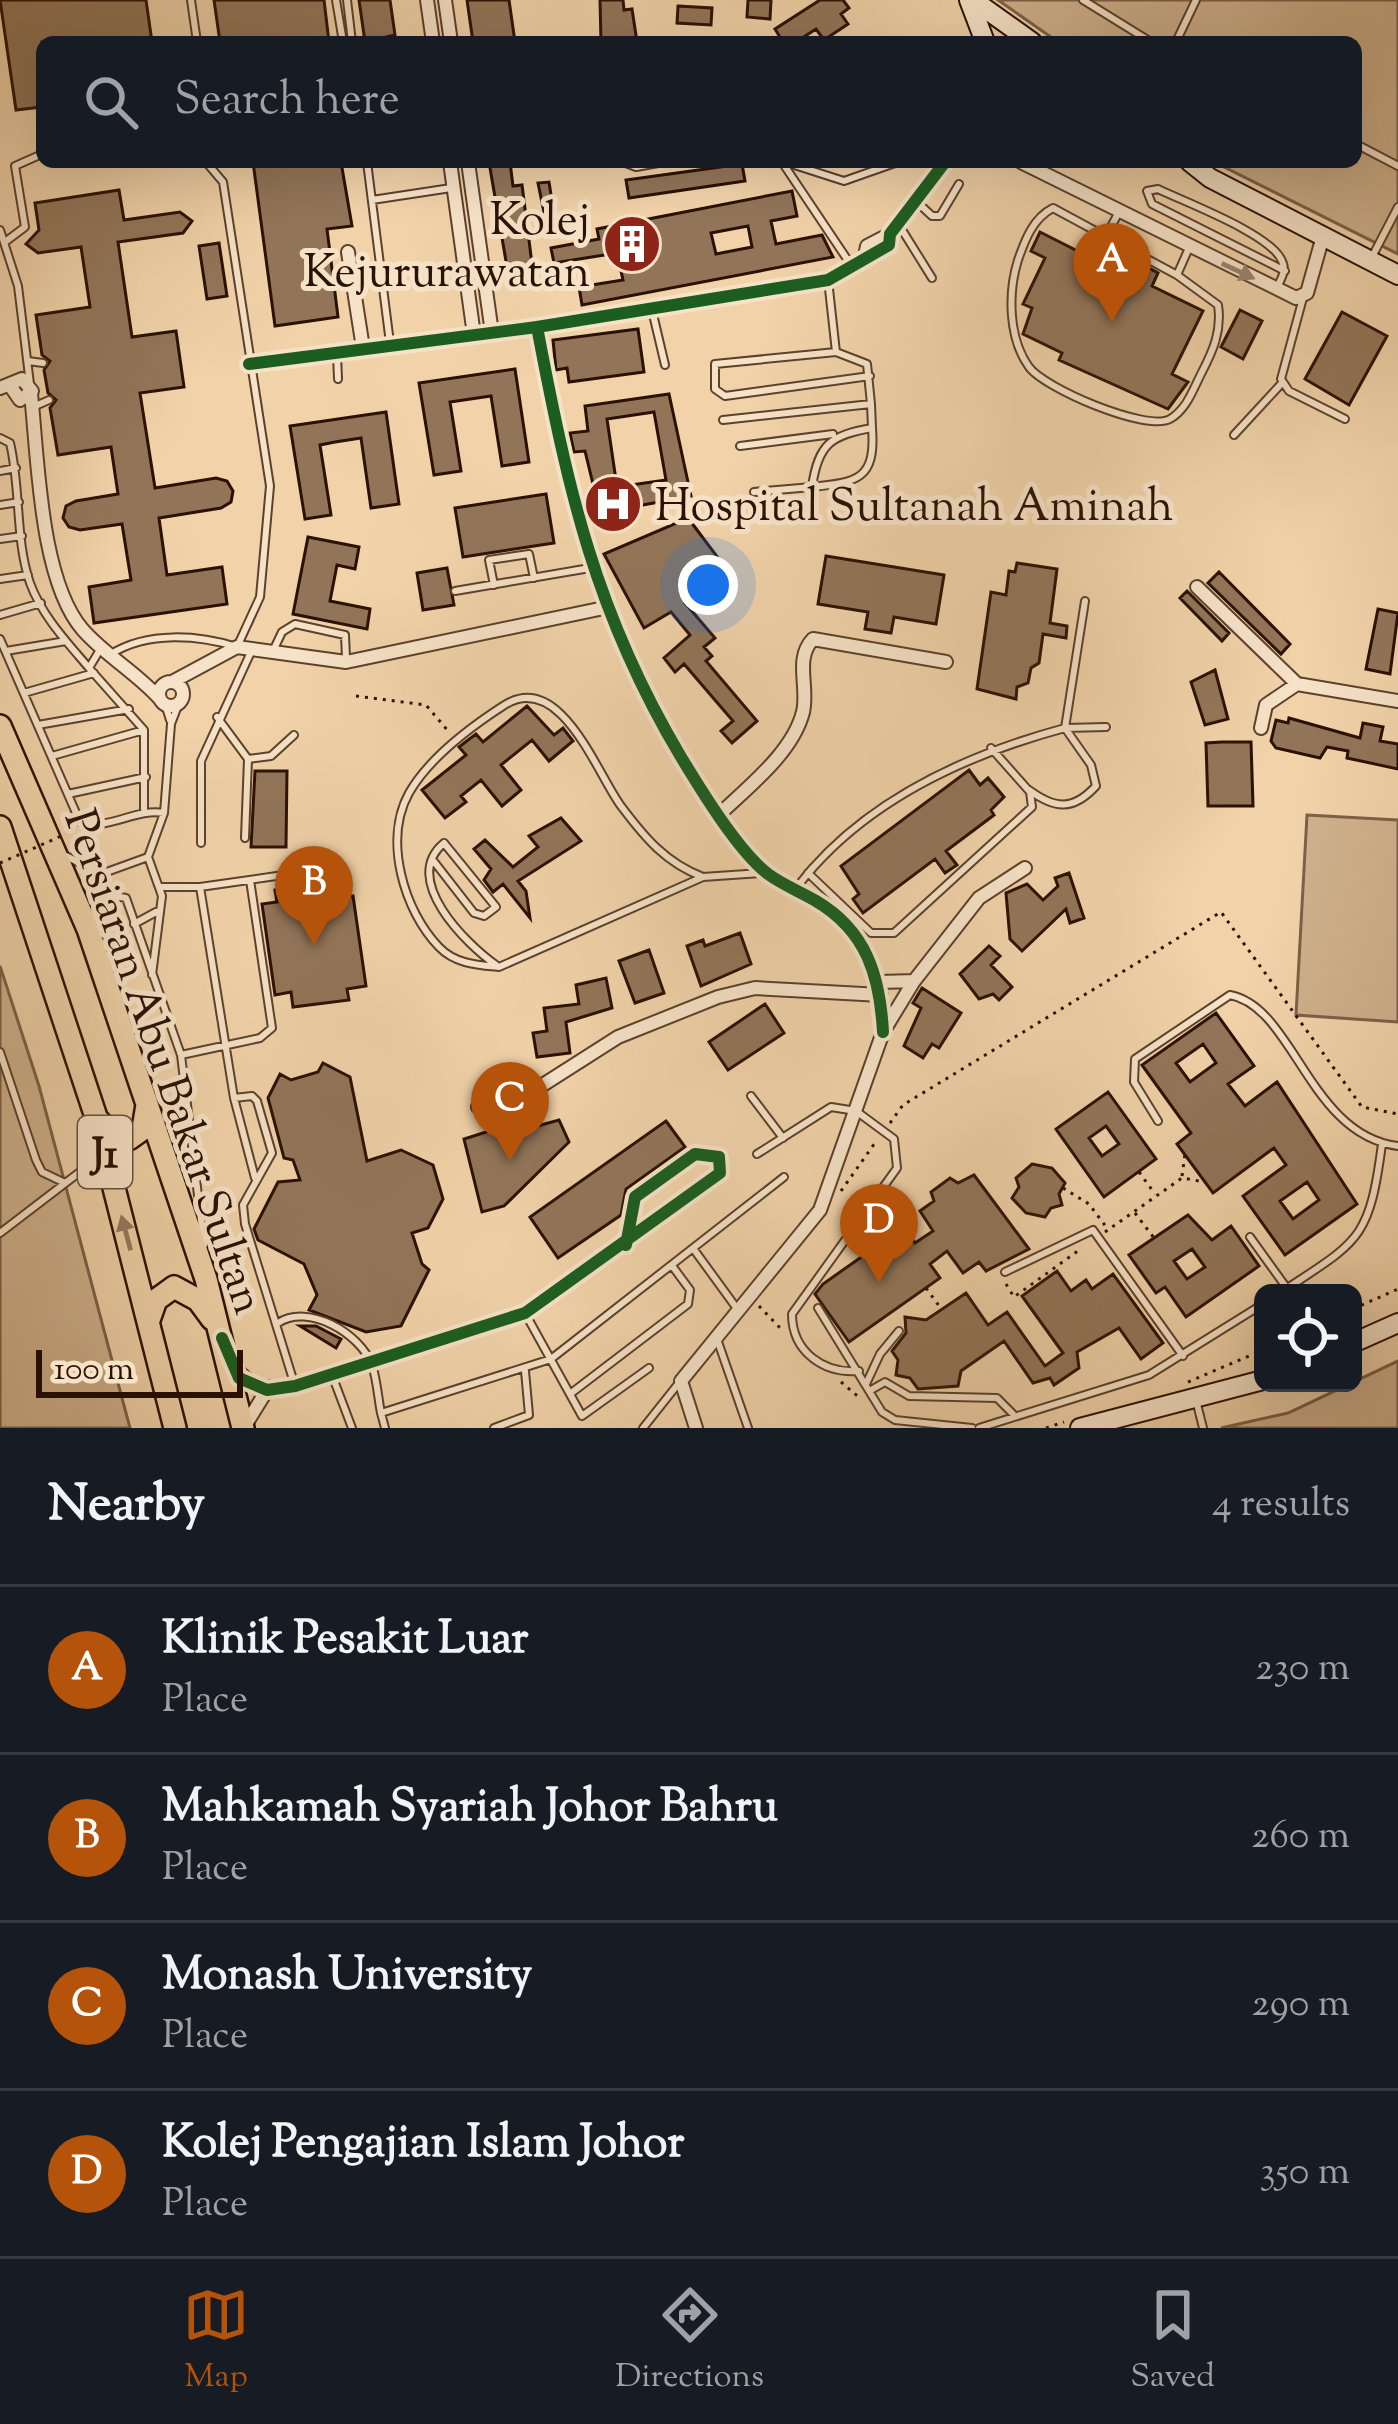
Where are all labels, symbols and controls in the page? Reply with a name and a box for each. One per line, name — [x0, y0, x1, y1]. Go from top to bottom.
search box — [36, 36, 1362, 168]
icon: search — [78, 69, 144, 135]
text: Search here — [174, 70, 400, 135]
place label: Kolej Kejururawatan — [304, 191, 590, 308]
building icon: Kolej Kejururawatan — [601, 213, 663, 275]
pin: A — [1073, 223, 1151, 322]
one-way arrow — [1221, 261, 1256, 281]
hospital icon: Hospital Sultanah Aminah — [582, 473, 644, 535]
place label: Hospital Sultanah Aminah — [655, 477, 1173, 542]
your location — [678, 555, 738, 615]
street label: Persiaran Abu Bakar Sultan — [44, 802, 278, 1324]
pin: B — [275, 846, 353, 945]
pin: C — [471, 1062, 549, 1161]
road number: J1 — [78, 1116, 132, 1188]
pin: D — [840, 1184, 918, 1283]
one-way arrow — [116, 1214, 135, 1251]
map controls — [1254, 1284, 1362, 1392]
button: locate — [1254, 1284, 1362, 1392]
scale bar — [36, 1344, 243, 1397]
text: 100 m — [54, 1347, 134, 1395]
text: Nearby — [48, 1470, 205, 1543]
text: 4 results — [1212, 1478, 1350, 1534]
text: Klinik Pesakit Luar — [162, 1609, 528, 1674]
text: A — [71, 1642, 103, 1698]
text: 230 m — [1255, 1642, 1350, 1698]
text: Place — [162, 1674, 248, 1730]
text: Mahkamah Syariah Johor Bahru — [162, 1777, 778, 1842]
text: B — [75, 1810, 99, 1866]
text: 260 m — [1251, 1810, 1350, 1866]
text: Place — [162, 1842, 248, 1898]
text: Monash University — [162, 1945, 532, 2010]
text: C — [71, 1978, 103, 2034]
text: 290 m — [1252, 1978, 1350, 2034]
text: Place — [162, 2010, 248, 2066]
text: Kolej Pengajian Islam Johor — [162, 2113, 684, 2178]
text: D — [72, 2146, 102, 2202]
text: 350 m — [1260, 2146, 1350, 2202]
text: Place — [162, 2178, 248, 2234]
tab: Map — [183, 2282, 249, 2402]
tab: Directions — [615, 2282, 764, 2402]
tab: Saved — [1130, 2282, 1215, 2402]

